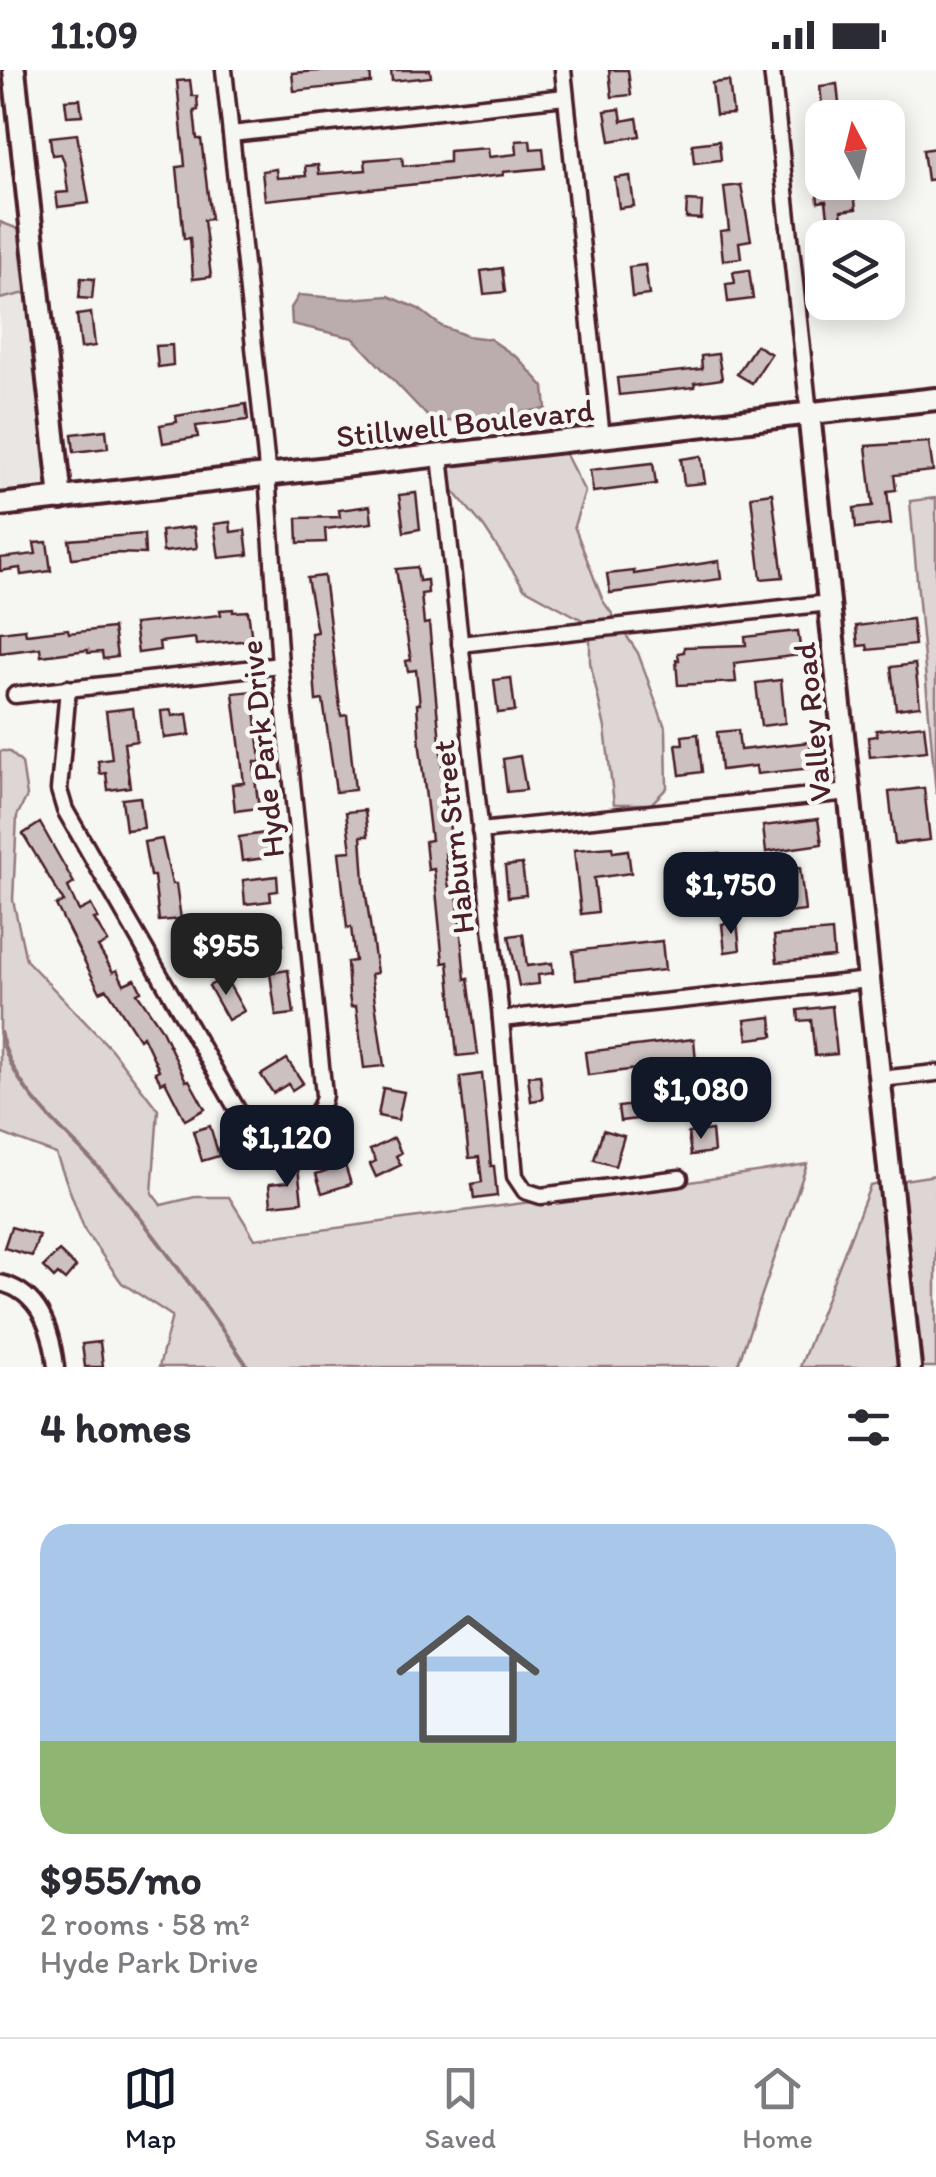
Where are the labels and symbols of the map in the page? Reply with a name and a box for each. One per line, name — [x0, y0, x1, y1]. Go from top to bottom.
north arrow — [805, 100, 905, 200]
street label: Stillwell Boulevard — [334, 391, 596, 455]
street label: Hyde Park Drive — [232, 638, 292, 860]
street label: Valley Road — [785, 640, 839, 803]
street label: Haburn Street — [424, 738, 482, 936]
pin: $1,750 — [650, 852, 812, 937]
pin: $955 — [167, 913, 285, 998]
pin: $1,080 — [620, 1057, 782, 1142]
pin: $1,120 — [206, 1105, 368, 1190]

